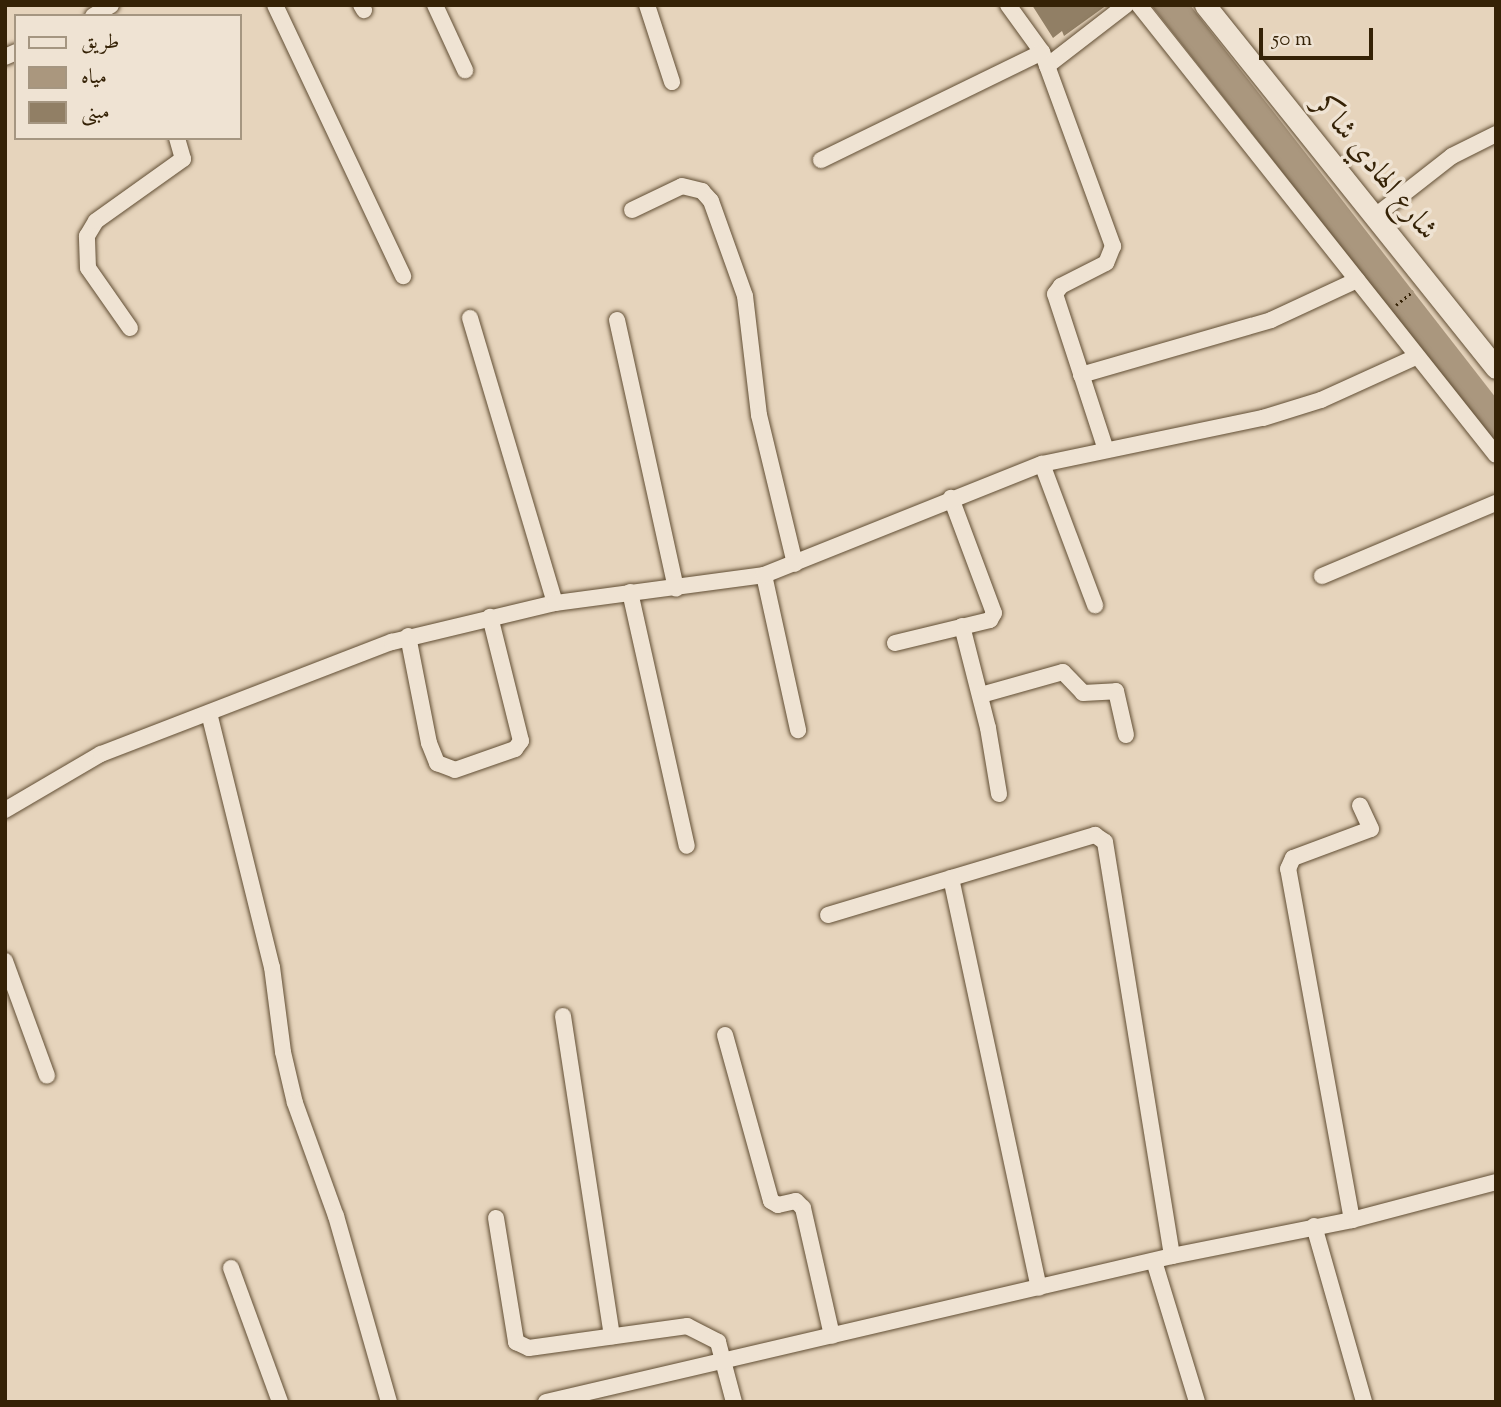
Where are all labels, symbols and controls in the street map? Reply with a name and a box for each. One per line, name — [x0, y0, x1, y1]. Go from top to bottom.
legend — [14, 14, 242, 140]
scale bar — [1263, 14, 1377, 58]
text: 50 m — [1272, 25, 1312, 55]
text: طريق — [81, 28, 119, 58]
text: مياه — [81, 63, 107, 93]
street label: شارع الهادي شاكر — [1304, 88, 1444, 248]
text: مبنى — [81, 98, 110, 128]

